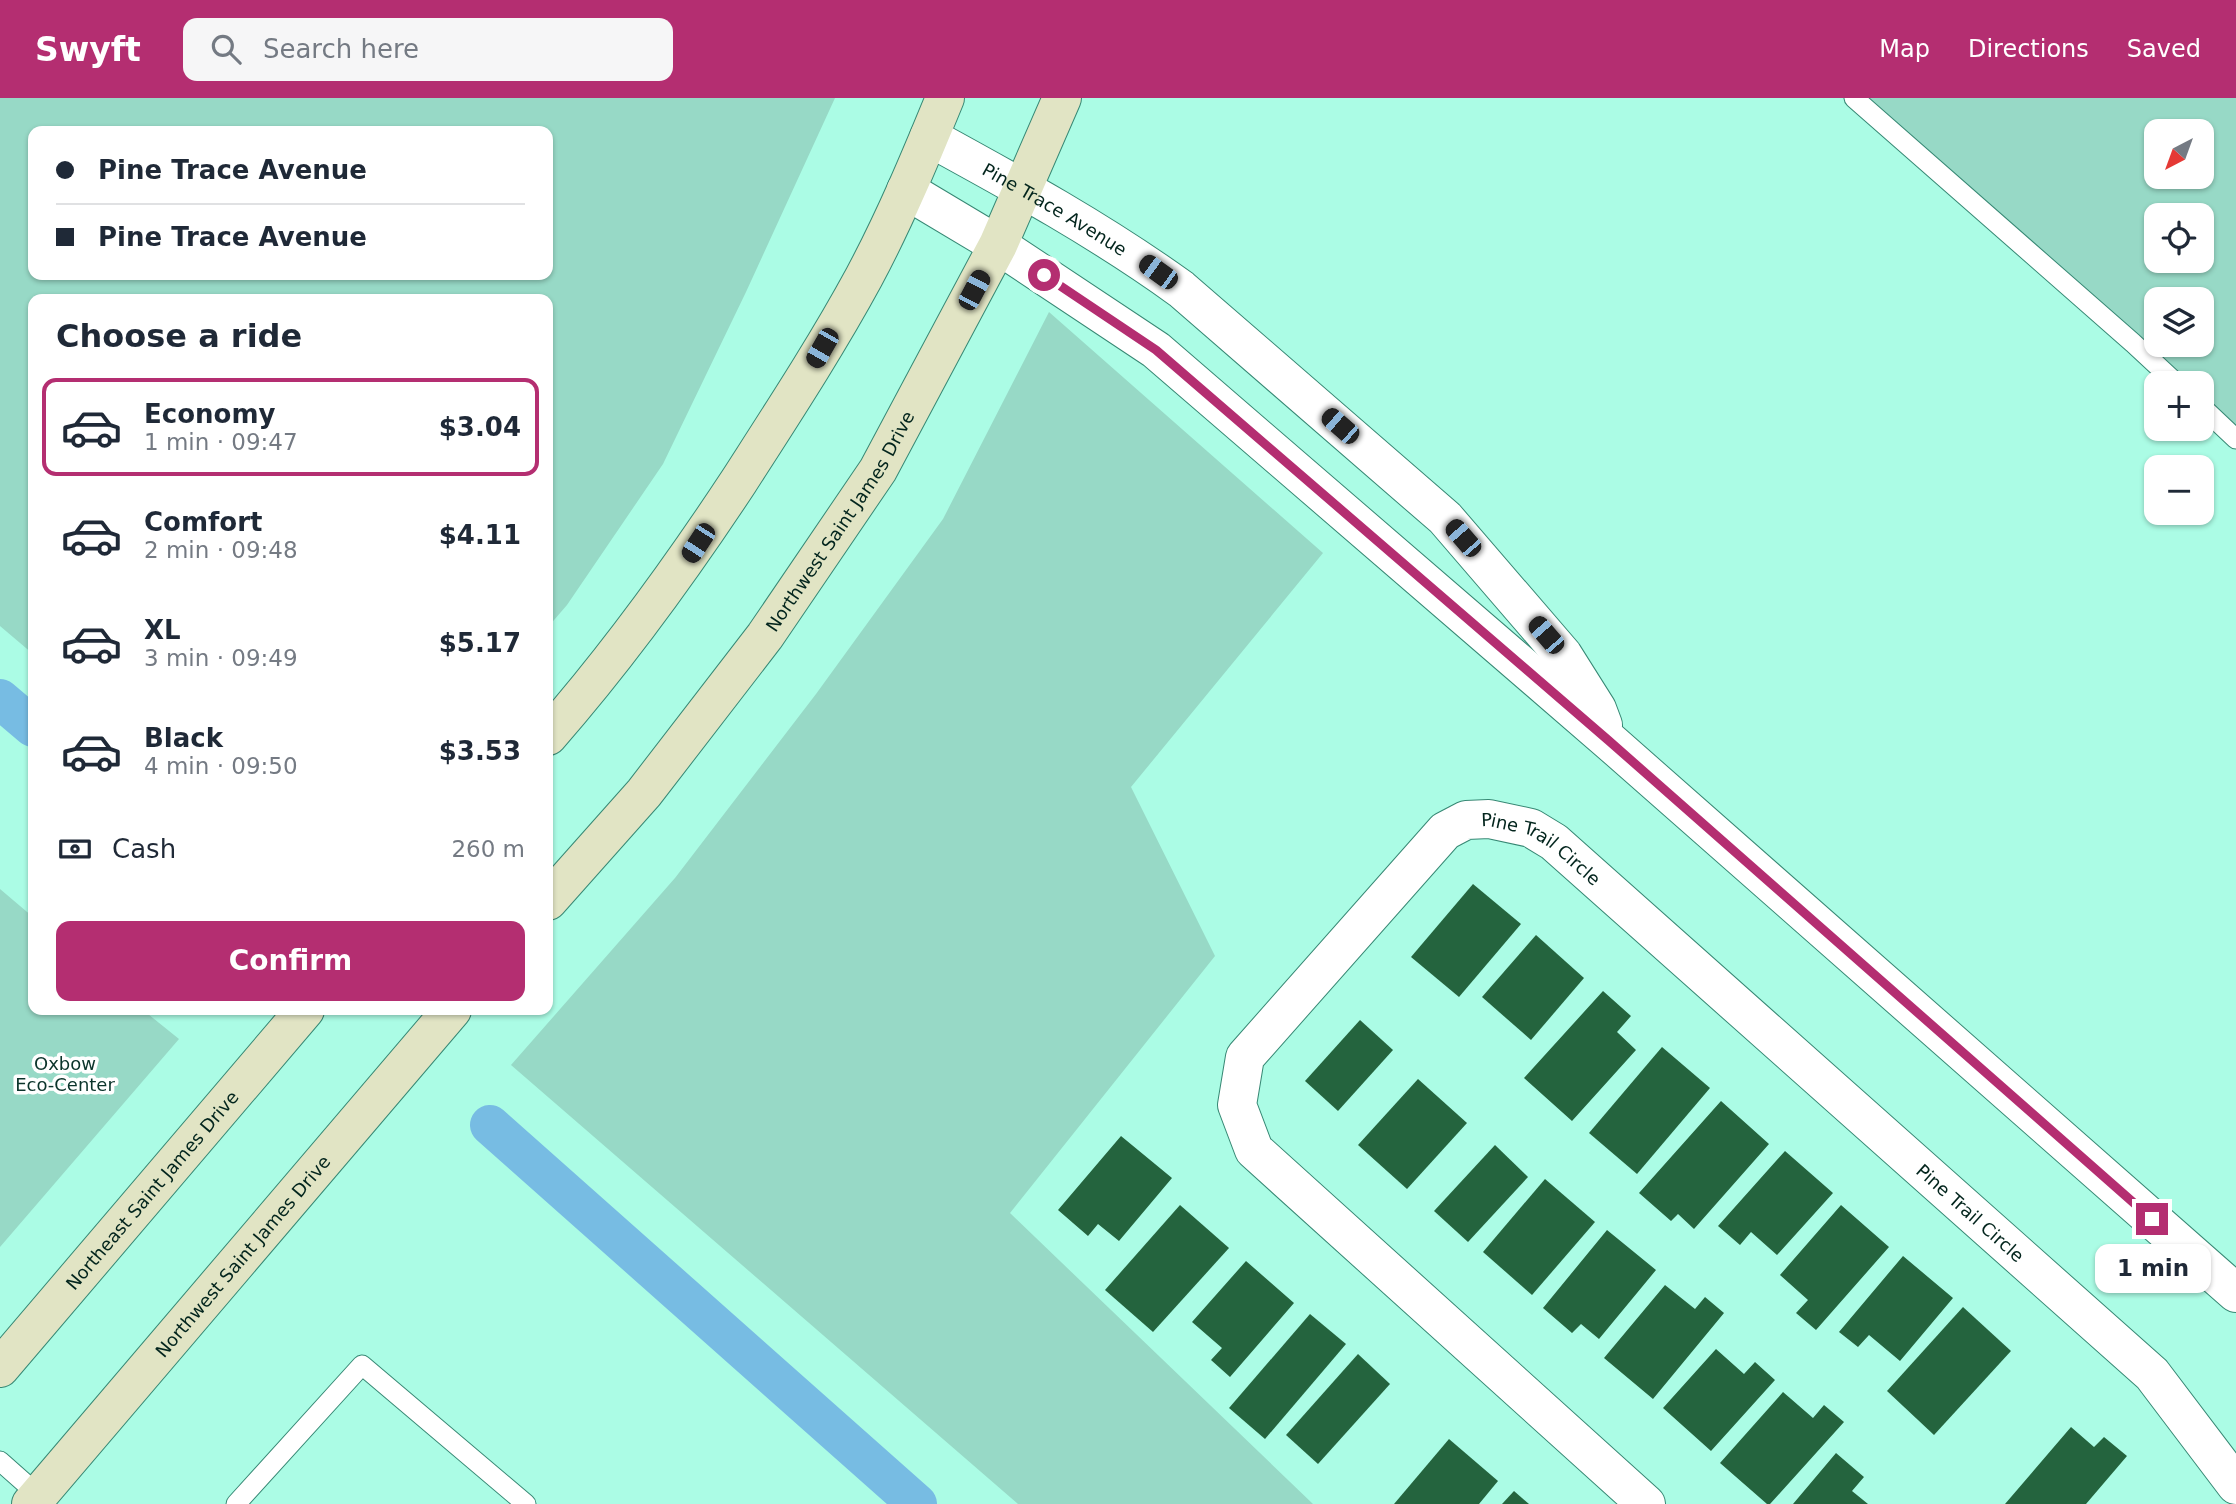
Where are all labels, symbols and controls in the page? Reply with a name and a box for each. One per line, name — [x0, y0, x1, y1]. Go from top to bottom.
search box — [183, 18, 673, 81]
text: Swyft — [35, 30, 141, 69]
icon: search — [207, 30, 245, 68]
text: Search here — [263, 34, 419, 64]
text: Map — [1879, 35, 1930, 63]
text: Directions — [1968, 35, 2089, 63]
text: Saved — [2127, 35, 2201, 63]
north arrow — [2144, 119, 2214, 189]
map controls — [2144, 119, 2214, 525]
text: Pine Trace Avenue — [98, 155, 367, 185]
street label: Pine Trace Avenue — [979, 158, 1131, 260]
button: locate — [2144, 203, 2214, 273]
text: Pine Trace Avenue — [98, 222, 367, 252]
car — [1135, 251, 1182, 293]
route start — [1028, 259, 1060, 291]
car — [955, 267, 994, 313]
button: layers — [2144, 287, 2214, 357]
text: Choose a ride — [56, 317, 302, 355]
car — [803, 325, 842, 371]
button: + — [2144, 371, 2214, 441]
icon: car — [60, 396, 123, 459]
text: Economy — [144, 399, 275, 429]
car — [1318, 404, 1363, 448]
street label: Northwest Saint James Drive — [761, 407, 918, 635]
text: $3.04 — [439, 412, 521, 442]
text: 1 min · 09:47 — [144, 429, 298, 455]
button: − — [2144, 455, 2214, 525]
icon: car — [60, 504, 123, 567]
text: Comfort — [144, 507, 262, 537]
car — [1442, 515, 1485, 561]
text: $4.11 — [439, 520, 521, 550]
car — [678, 520, 719, 566]
text: 2 min · 09:48 — [144, 537, 298, 563]
icon: car — [60, 612, 123, 675]
car — [1525, 612, 1568, 658]
text: XL — [144, 615, 181, 645]
text: $5.17 — [439, 628, 521, 658]
text: 3 min · 09:49 — [144, 645, 298, 671]
icon: car — [60, 720, 123, 783]
text: Black — [144, 723, 223, 753]
text: $3.53 — [439, 736, 521, 766]
text: 4 min · 09:50 — [144, 753, 298, 779]
street label: Pine Trail Circle — [1481, 808, 1605, 889]
icon: cash — [56, 830, 94, 868]
text: Cash — [112, 834, 176, 864]
text: 260 m — [451, 836, 525, 862]
button: Confirm — [56, 921, 525, 1001]
park label: Oxbow Eco-Center — [15, 1053, 115, 1095]
street label: Northeast Saint James Drive — [61, 1086, 242, 1294]
street label: Northwest Saint James Drive — [151, 1151, 334, 1361]
street label: Pine Trail Circle — [1913, 1159, 2029, 1266]
route end — [2136, 1203, 2168, 1235]
callout: 1 min — [2094, 1244, 2210, 1292]
text: 1 min — [2117, 1255, 2189, 1281]

